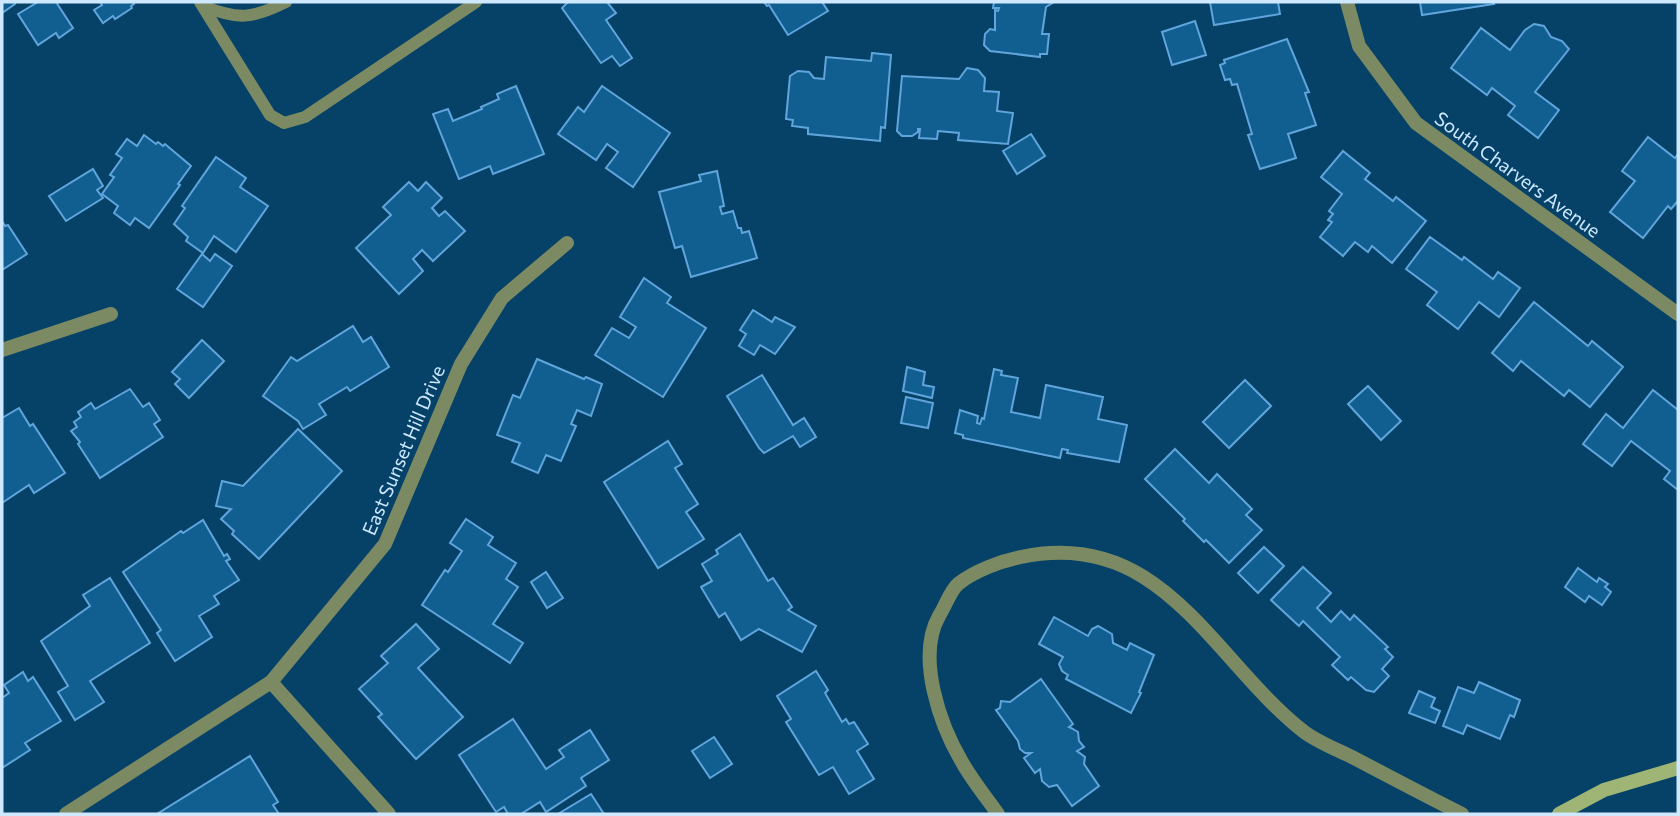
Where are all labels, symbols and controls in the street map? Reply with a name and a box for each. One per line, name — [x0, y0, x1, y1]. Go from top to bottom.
street label: South Charvers Avenue — [1431, 106, 1605, 242]
street label: East Sunset Hill Drive — [357, 362, 449, 538]

